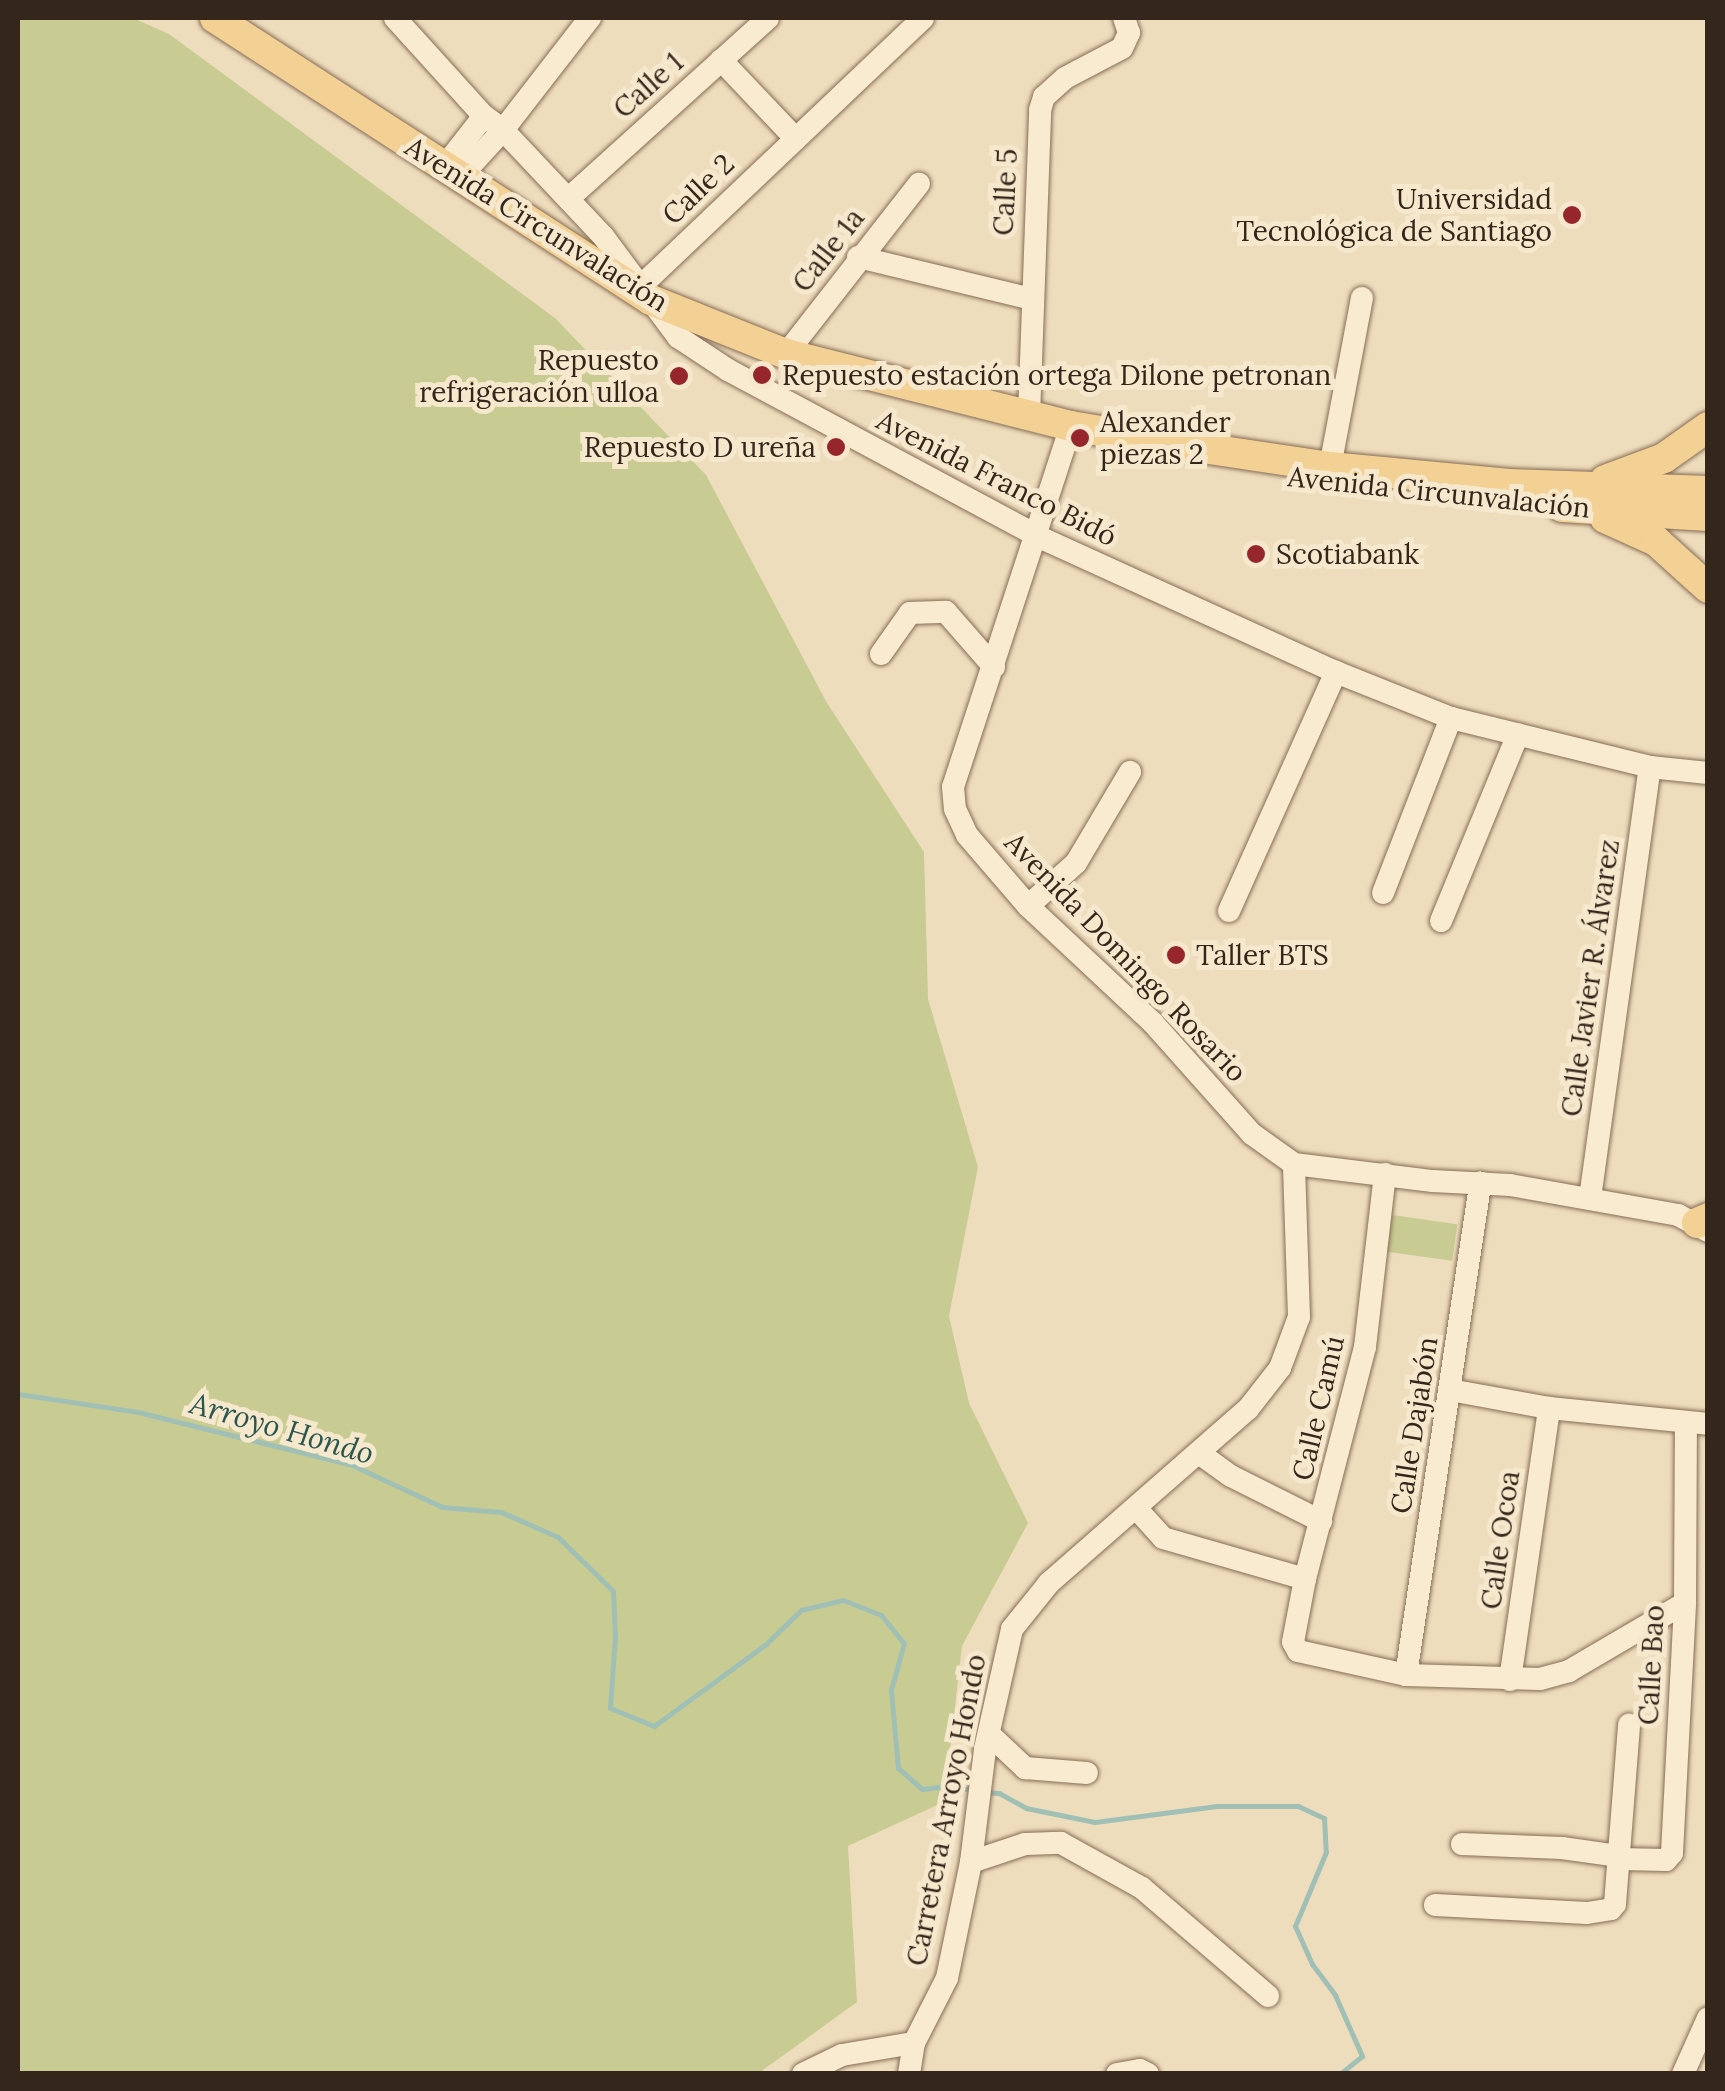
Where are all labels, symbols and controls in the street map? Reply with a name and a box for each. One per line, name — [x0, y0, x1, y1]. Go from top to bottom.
street label: Calle 1 — [606, 45, 690, 125]
street label: Avenida Circunvalación — [399, 129, 675, 319]
street label: Calle 2 — [655, 147, 741, 231]
street label: Calle 5 — [986, 148, 1024, 236]
place label: Universidad Tecnológica de Santiago — [1236, 182, 1552, 248]
street label: Calle 1a — [785, 202, 871, 298]
marker: Universidad Tecnológica de Santiago — [1561, 204, 1583, 226]
place label: Repuesto refrigeración ulloa — [419, 343, 659, 409]
place label: Repuesto estación ortega Dilone petronan — [782, 358, 1331, 392]
marker: Repuesto estación ortega Dilone petronan — [751, 364, 773, 386]
marker: Repuesto refrigeración ulloa — [668, 365, 690, 387]
street label: Avenida Franco Bidó — [871, 403, 1123, 553]
place label: Alexander piezas 2 — [1100, 405, 1231, 471]
marker: Alexander piezas 2 — [1069, 427, 1091, 449]
place label: Repuesto D ureña — [584, 430, 816, 464]
marker: Repuesto D ureña — [825, 436, 847, 458]
street label: Avenida Circunvalación — [1286, 459, 1592, 525]
place label: Scotiabank — [1276, 537, 1419, 571]
marker: Scotiabank — [1245, 543, 1267, 565]
street label: Avenida Domingo Rosario — [998, 825, 1254, 1089]
street label: Calle Javier R. Álvarez — [1554, 837, 1626, 1119]
place label: Taller BTS — [1196, 938, 1329, 972]
marker: Taller BTS — [1165, 944, 1187, 966]
street label: Calle Camú — [1285, 1332, 1351, 1484]
street label: Calle Dajabón — [1383, 1334, 1445, 1516]
water label: Arroyo Hondo — [186, 1385, 378, 1471]
street label: Calle Ocoa — [1474, 1469, 1526, 1611]
street label: Calle Bao — [1631, 1604, 1671, 1726]
street label: Carretera Arroyo Hondo — [899, 1651, 993, 1969]

